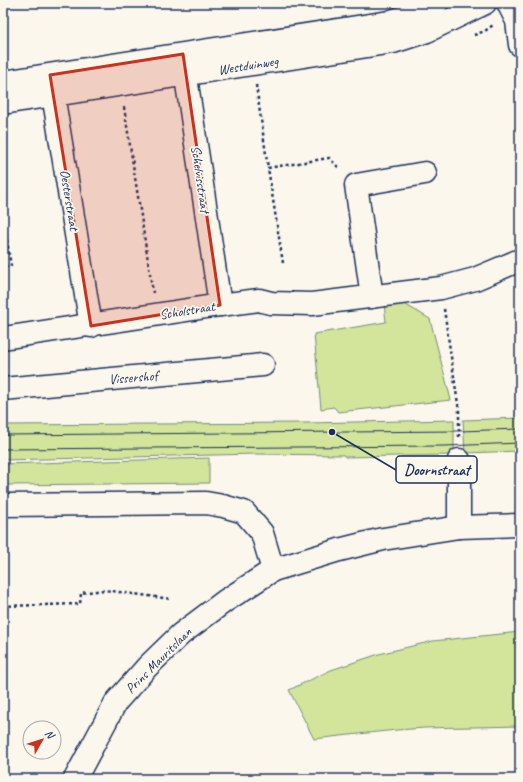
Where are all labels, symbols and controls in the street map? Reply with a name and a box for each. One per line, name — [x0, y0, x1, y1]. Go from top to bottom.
street label: Westduinweg — [217, 52, 280, 79]
street label: Schelvisstraat — [187, 144, 214, 216]
street label: Oesterstraat — [56, 168, 83, 233]
street label: Scholstraat — [158, 298, 217, 323]
street label: Vissershof — [108, 367, 162, 388]
callout: Doornstraat — [396, 456, 477, 483]
text: Doornstraat — [404, 461, 473, 480]
street label: Prins Mauritslaan — [122, 623, 196, 697]
north arrow — [22, 720, 62, 760]
text: N — [42, 727, 59, 742]

